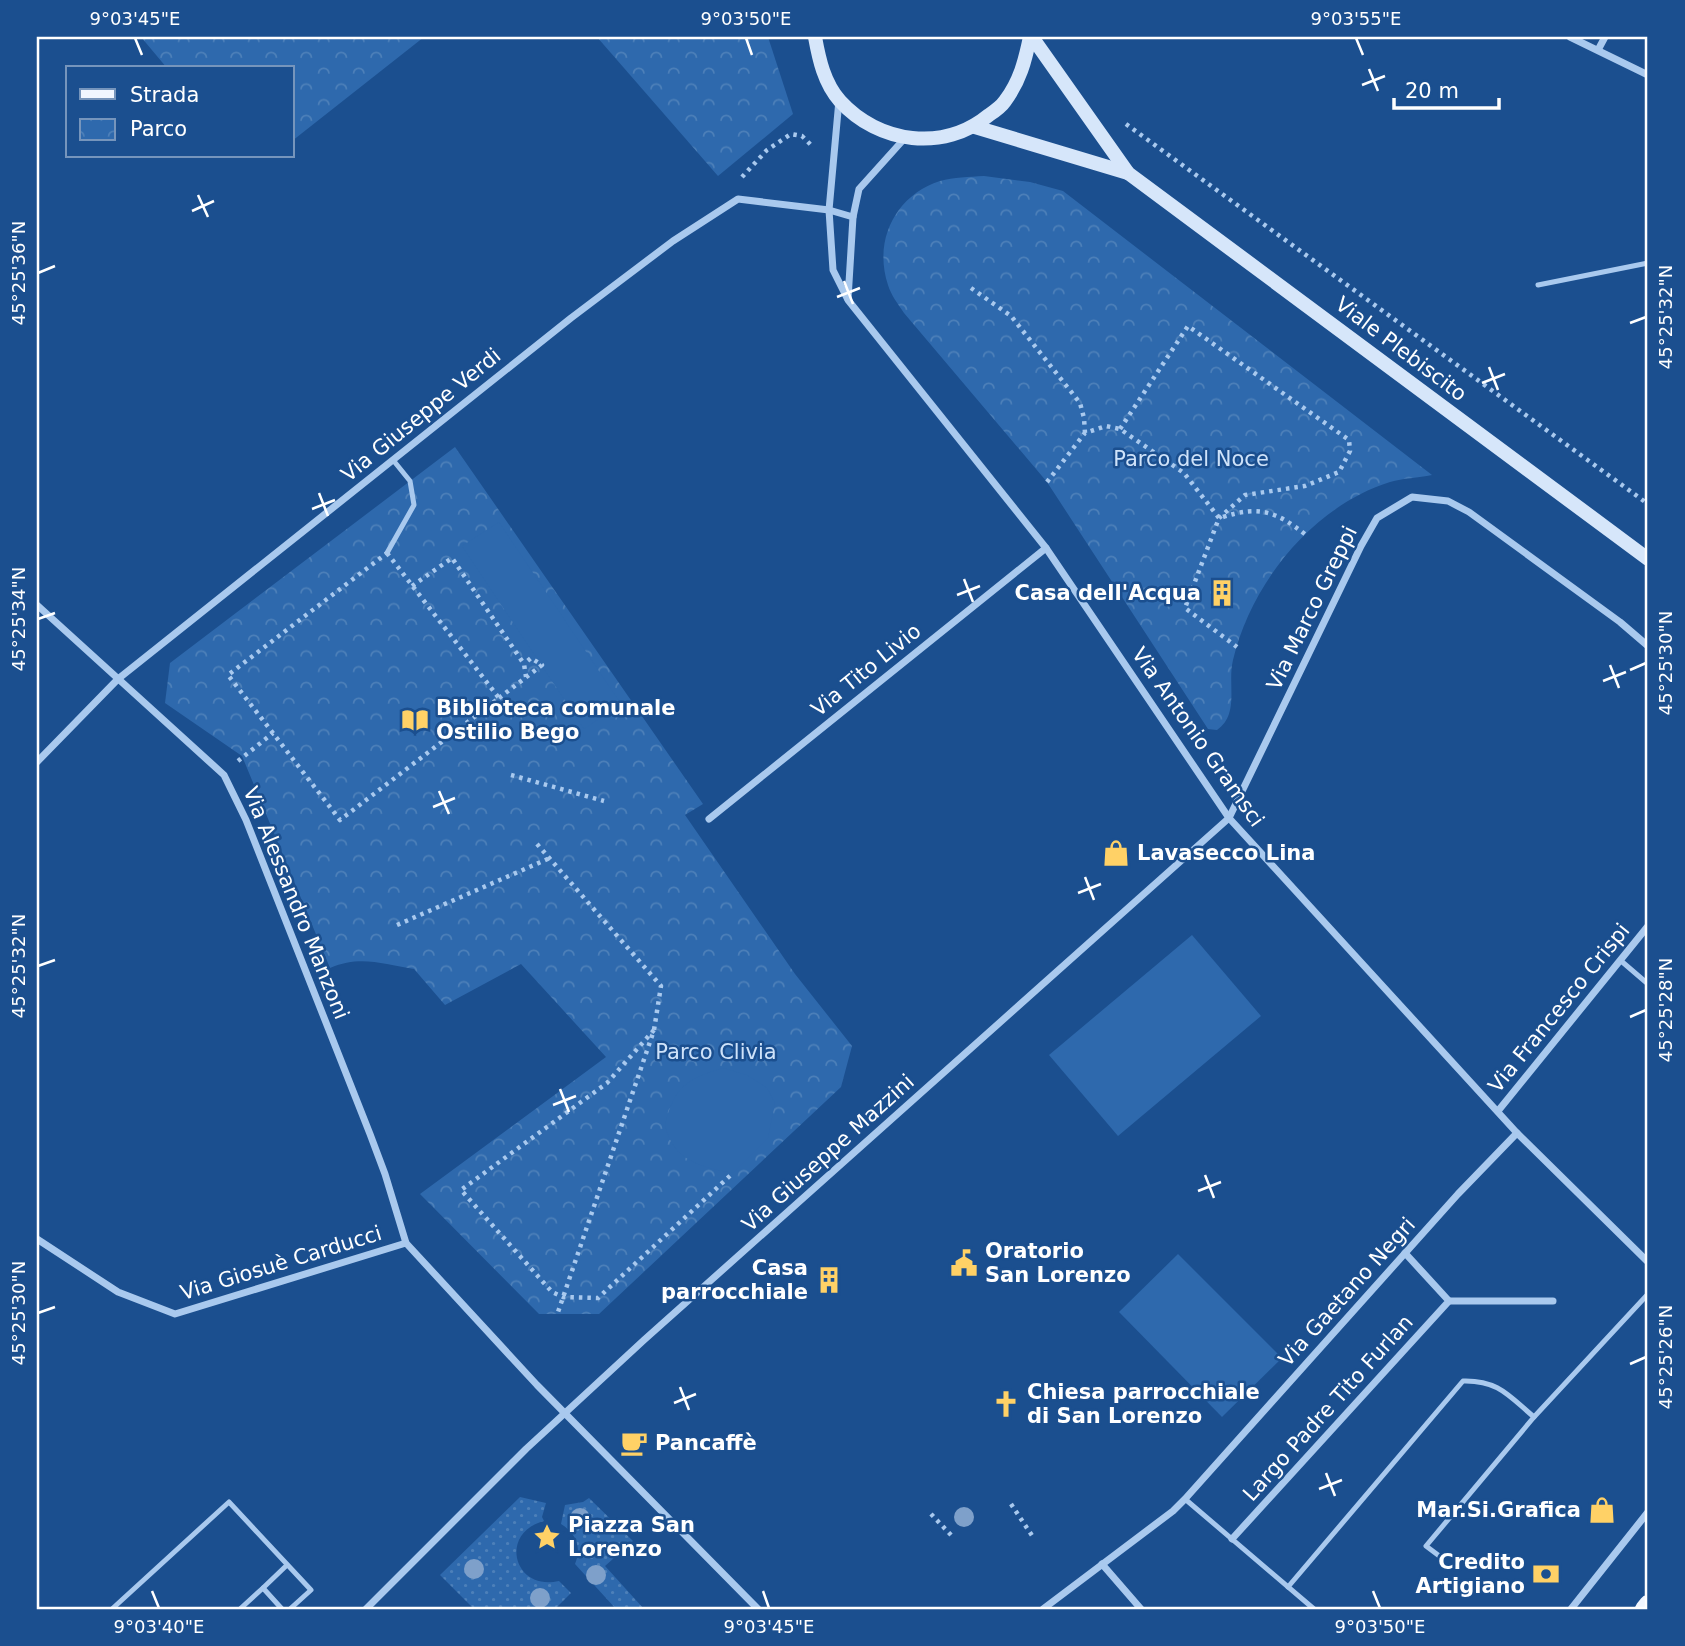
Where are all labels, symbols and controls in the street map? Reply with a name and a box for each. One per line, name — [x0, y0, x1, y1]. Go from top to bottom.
text: 9°03'45"E — [90, 8, 180, 29]
text: 9°03'50"E — [701, 8, 791, 29]
text: 9°03'55"E — [1311, 8, 1401, 29]
legend — [66, 66, 294, 158]
scale bar — [1394, 66, 1500, 110]
text: 20 m — [1405, 79, 1459, 103]
text: Strada — [130, 83, 199, 107]
text: Parco — [130, 117, 187, 141]
text: 45°25'36"N — [8, 221, 29, 325]
text: 45°25'32"N — [1655, 265, 1676, 369]
street label: Viale Plebiscito — [1331, 292, 1471, 406]
street label: Via Giuseppe Verdi — [337, 343, 505, 487]
park label: Parco del Noce — [1113, 447, 1269, 471]
street label: Via Marco Greppi — [1262, 522, 1362, 694]
text: 45°25'34"N — [8, 567, 29, 671]
building icon: Casa dell'Acqua — [1207, 578, 1237, 608]
place label: Casa dell'Acqua — [1014, 581, 1201, 605]
text: 45°25'30"N — [1655, 611, 1676, 715]
street label: Via Tito Livio — [806, 619, 926, 721]
street label: Via Antonio Gramsci — [1127, 643, 1269, 831]
place label: Biblioteca comunale Ostilio Bego — [436, 696, 676, 744]
library icon: Biblioteca comunale Ostilio Bego — [400, 705, 430, 735]
street label: Via Alessandro Manzoni — [238, 783, 354, 1023]
shop icon: Lavasecco Lina — [1101, 838, 1131, 868]
place label: Lavasecco Lina — [1137, 841, 1316, 865]
text: 45°25'32"N — [8, 914, 29, 1018]
street label: Via Francesco Crispi — [1483, 919, 1635, 1097]
text: 45°25'28"N — [1655, 958, 1676, 1062]
park label: Parco Clivia — [655, 1040, 777, 1064]
street label: Via Giuseppe Mazzini — [737, 1070, 919, 1236]
street label: Via Gaetano Negri — [1274, 1213, 1420, 1371]
street label: Via Giosuè Carducci — [177, 1221, 385, 1305]
place label: Oratorio San Lorenzo — [985, 1239, 1131, 1287]
public building icon: Oratorio San Lorenzo — [949, 1248, 979, 1278]
place label: Casa parrocchiale — [661, 1256, 808, 1304]
text: 45°25'30"N — [8, 1261, 29, 1365]
building icon: Casa parrocchiale — [814, 1265, 844, 1295]
text: 45°25'26"N — [1655, 1305, 1676, 1409]
street label: Largo Padre Tito Furlan — [1238, 1310, 1418, 1506]
place label: Chiesa parrocchiale di San Lorenzo — [1027, 1380, 1260, 1428]
church icon: Chiesa parrocchiale di San Lorenzo — [991, 1389, 1021, 1419]
cafe icon: Pancaffè — [619, 1428, 649, 1458]
place label: Pancaffè — [655, 1431, 757, 1455]
shop icon: Mar.Si.Grafica — [1587, 1495, 1617, 1525]
place label: Mar.Si.Grafica — [1416, 1498, 1581, 1522]
place label: Piazza San Lorenzo — [568, 1513, 695, 1561]
place icon: Piazza San Lorenzo — [532, 1522, 562, 1552]
place label: Credito Artigiano — [1415, 1550, 1525, 1598]
bank icon: Credito Artigiano — [1531, 1559, 1561, 1589]
text: 9°03'40"E — [114, 1616, 204, 1637]
text: 9°03'45"E — [724, 1616, 814, 1637]
text: 9°03'50"E — [1335, 1616, 1425, 1637]

